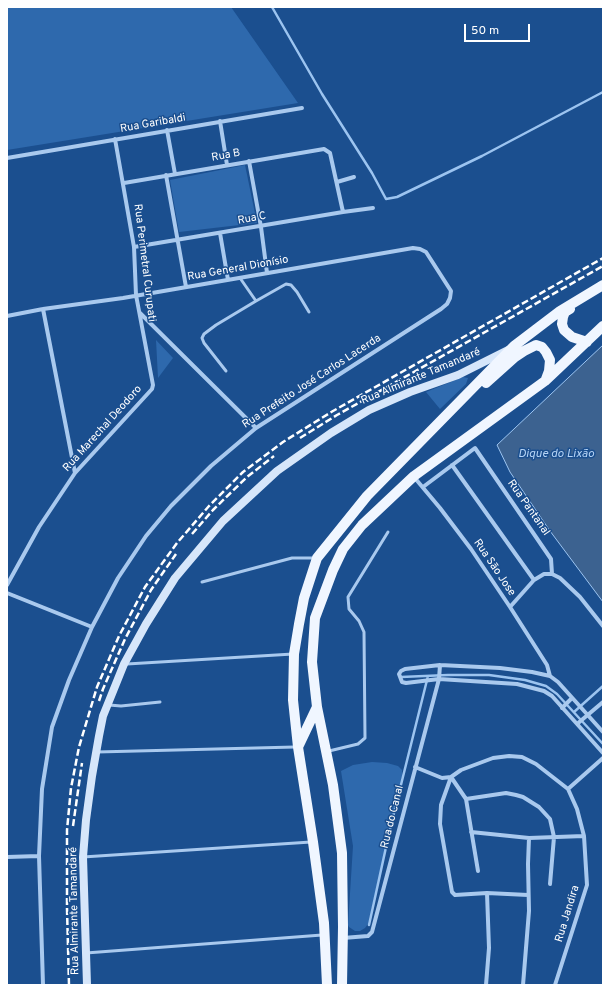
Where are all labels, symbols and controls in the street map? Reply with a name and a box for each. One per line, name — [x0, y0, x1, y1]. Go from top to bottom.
scale bar — [466, 16, 532, 42]
text: 50 m — [471, 23, 499, 39]
street label: Rua Garibaldi — [119, 112, 187, 136]
street label: Rua B — [211, 147, 241, 165]
street label: Rua Perimetral Curupati — [130, 203, 158, 323]
street label: Rua C — [237, 210, 267, 228]
street label: Rua General Dionísio — [186, 254, 290, 284]
street label: Rua Prefeito José Carlos Lacerda — [240, 332, 384, 432]
street label: Rua Almirante Tamandaré — [359, 346, 483, 408]
street label: Rua Marechal Deodoro — [61, 383, 145, 475]
water label: Dique do Lixão — [518, 448, 594, 462]
street label: Rua Pantanal — [504, 477, 552, 539]
street label: Rua Sāo Jose — [470, 537, 518, 599]
street label: Rua do Canal — [379, 784, 407, 850]
street label: Rua Almirante Tamandaré — [67, 847, 83, 975]
street label: Rua Jandira — [553, 884, 583, 944]

